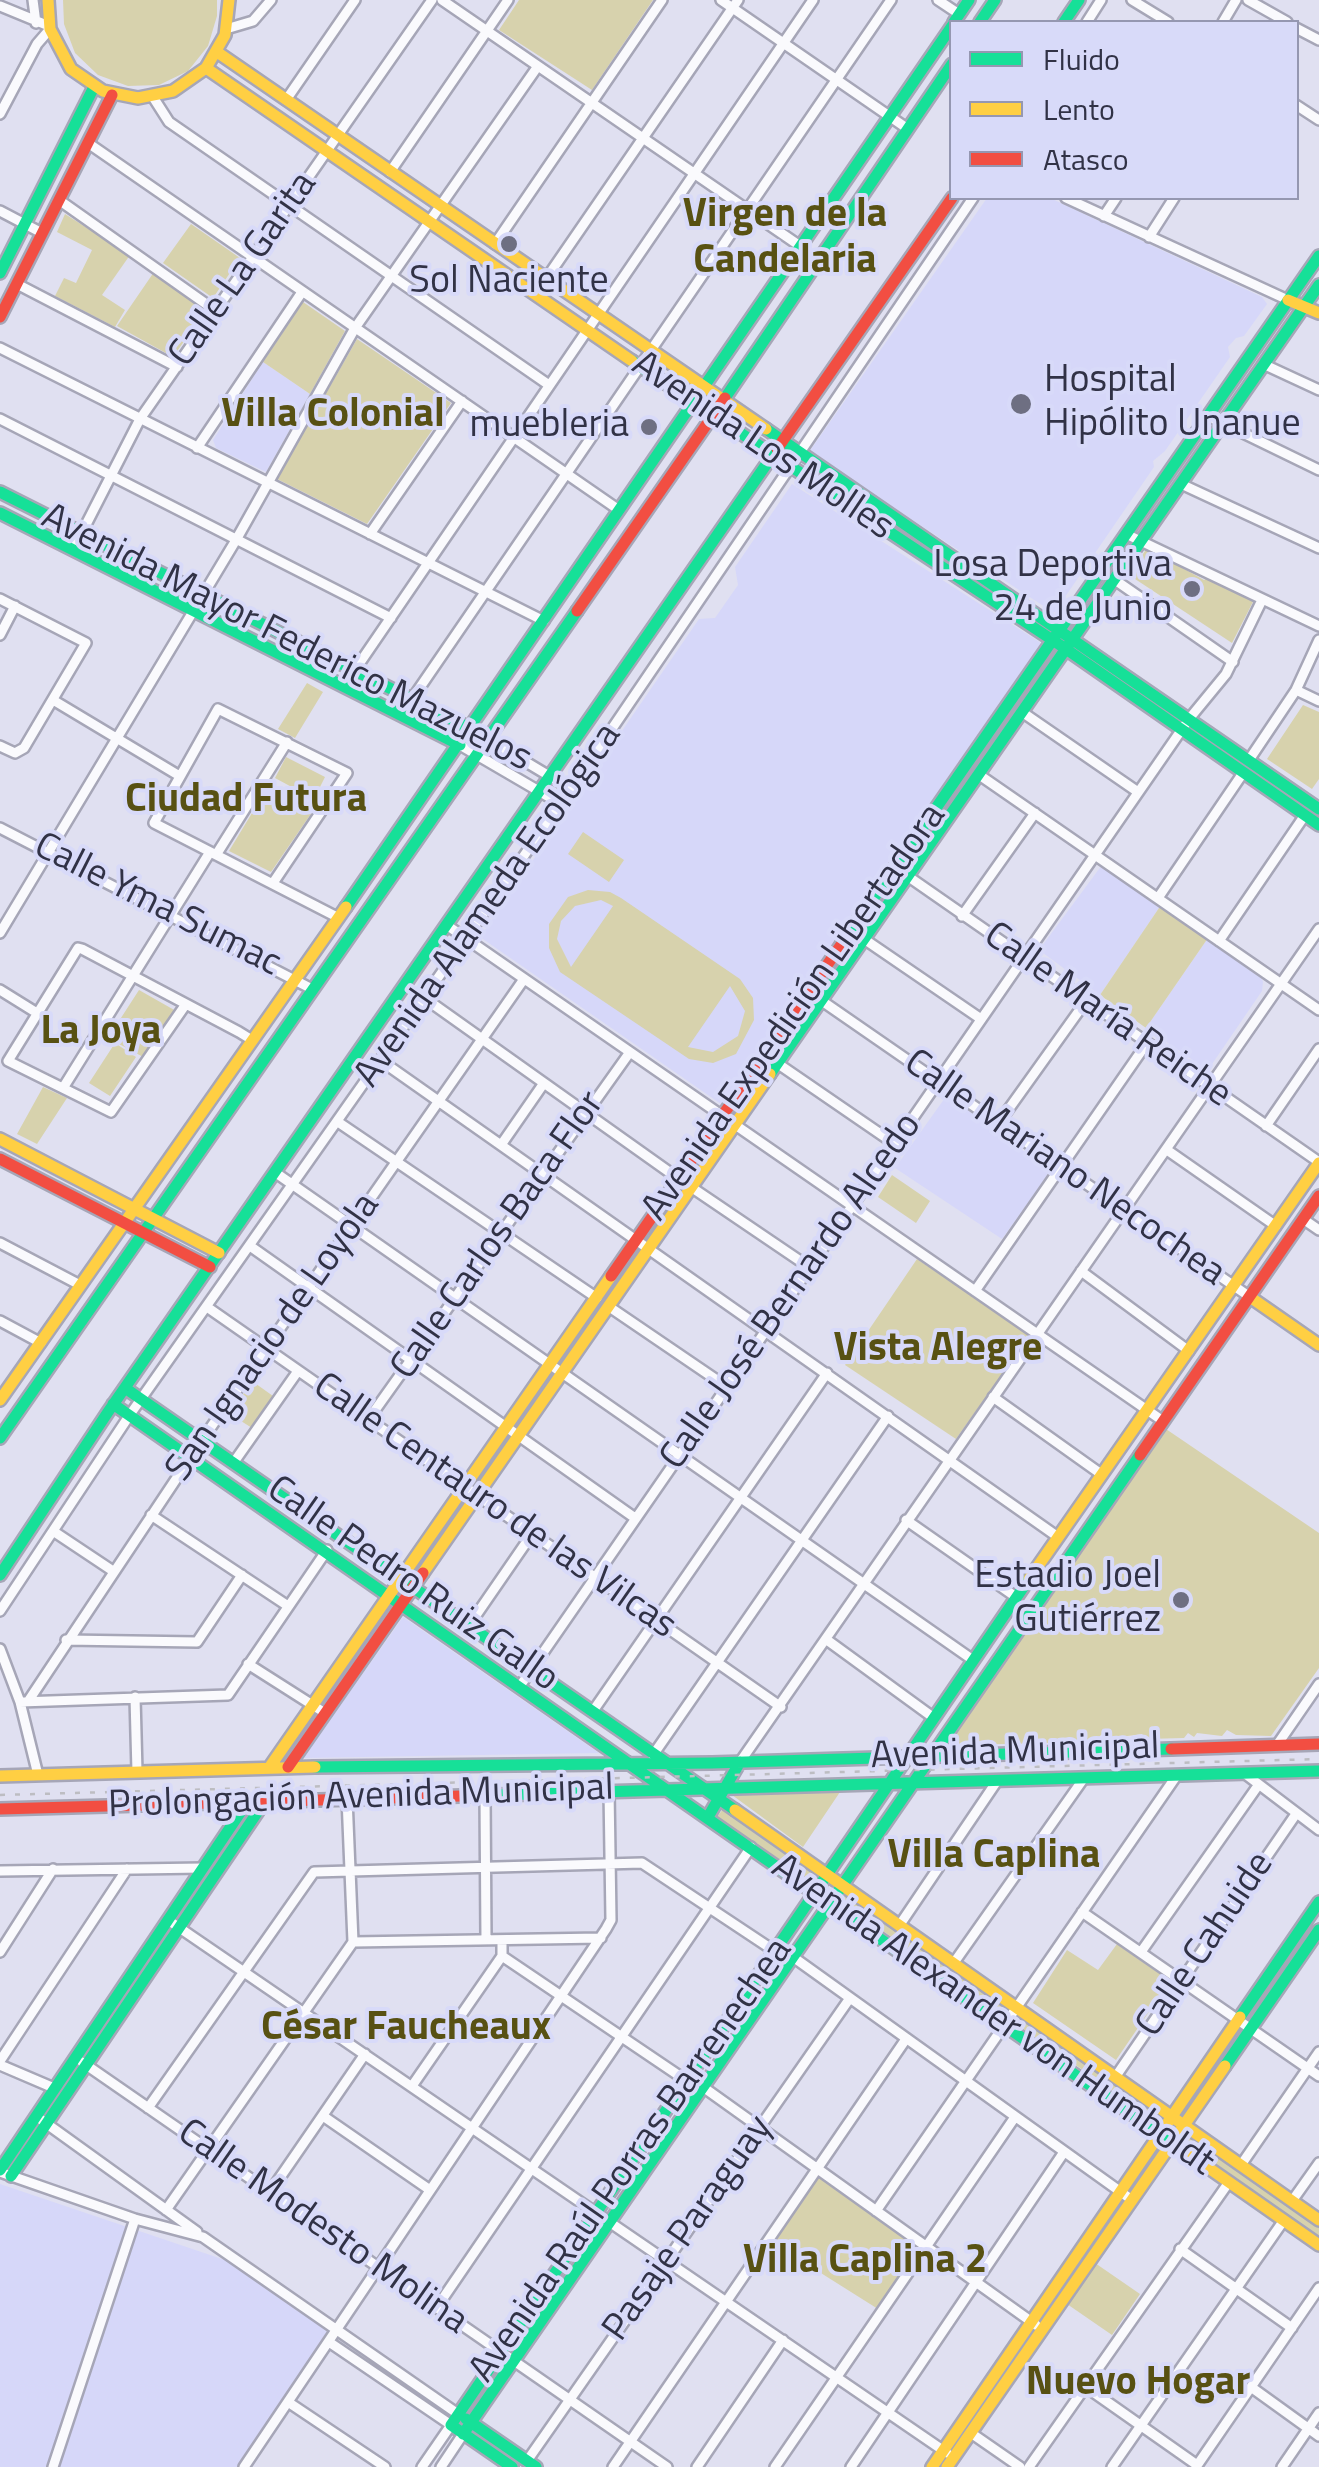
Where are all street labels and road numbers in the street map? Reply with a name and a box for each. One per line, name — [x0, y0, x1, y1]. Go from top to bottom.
street label: Calle La Garita — [160, 164, 328, 376]
street label: Avenida Los Molles — [623, 343, 901, 551]
street label: Avenida Mayor Federico Mazuelos — [33, 495, 539, 783]
street label: Avenida Alameda Ecológica — [346, 715, 632, 1097]
street label: Avenida Expedición Libertadora — [633, 796, 957, 1230]
street label: Calle Yma Sumac — [26, 824, 288, 988]
street label: Calle María Reiche — [975, 914, 1239, 1118]
street label: Calle Mariano Necochea — [895, 1041, 1233, 1297]
street label: Calle Carlos Baca Flor — [383, 1083, 615, 1389]
street label: Calle José Bernardo Alcedo — [652, 1105, 932, 1479]
street label: San Ignacio de Loyola — [158, 1185, 390, 1491]
street label: Calle Centauro de las Vilcas — [304, 1364, 684, 1650]
street label: Calle Pedro Ruiz Gallo — [258, 1467, 566, 1703]
street label: Avenida Municipal — [870, 1725, 1160, 1781]
street label: Prolongación Avenida Municipal — [107, 1766, 615, 1830]
street label: Calle Cahuide — [1128, 1844, 1284, 2046]
street label: Avenida Alexander von Humboldt — [762, 1845, 1222, 2187]
street label: Avenida Raúl Porras Barrenechea — [461, 1930, 803, 2392]
street label: Pasaje Paraguay — [594, 2108, 784, 2350]
street label: Calle Modesto Molina — [168, 2111, 476, 2345]

